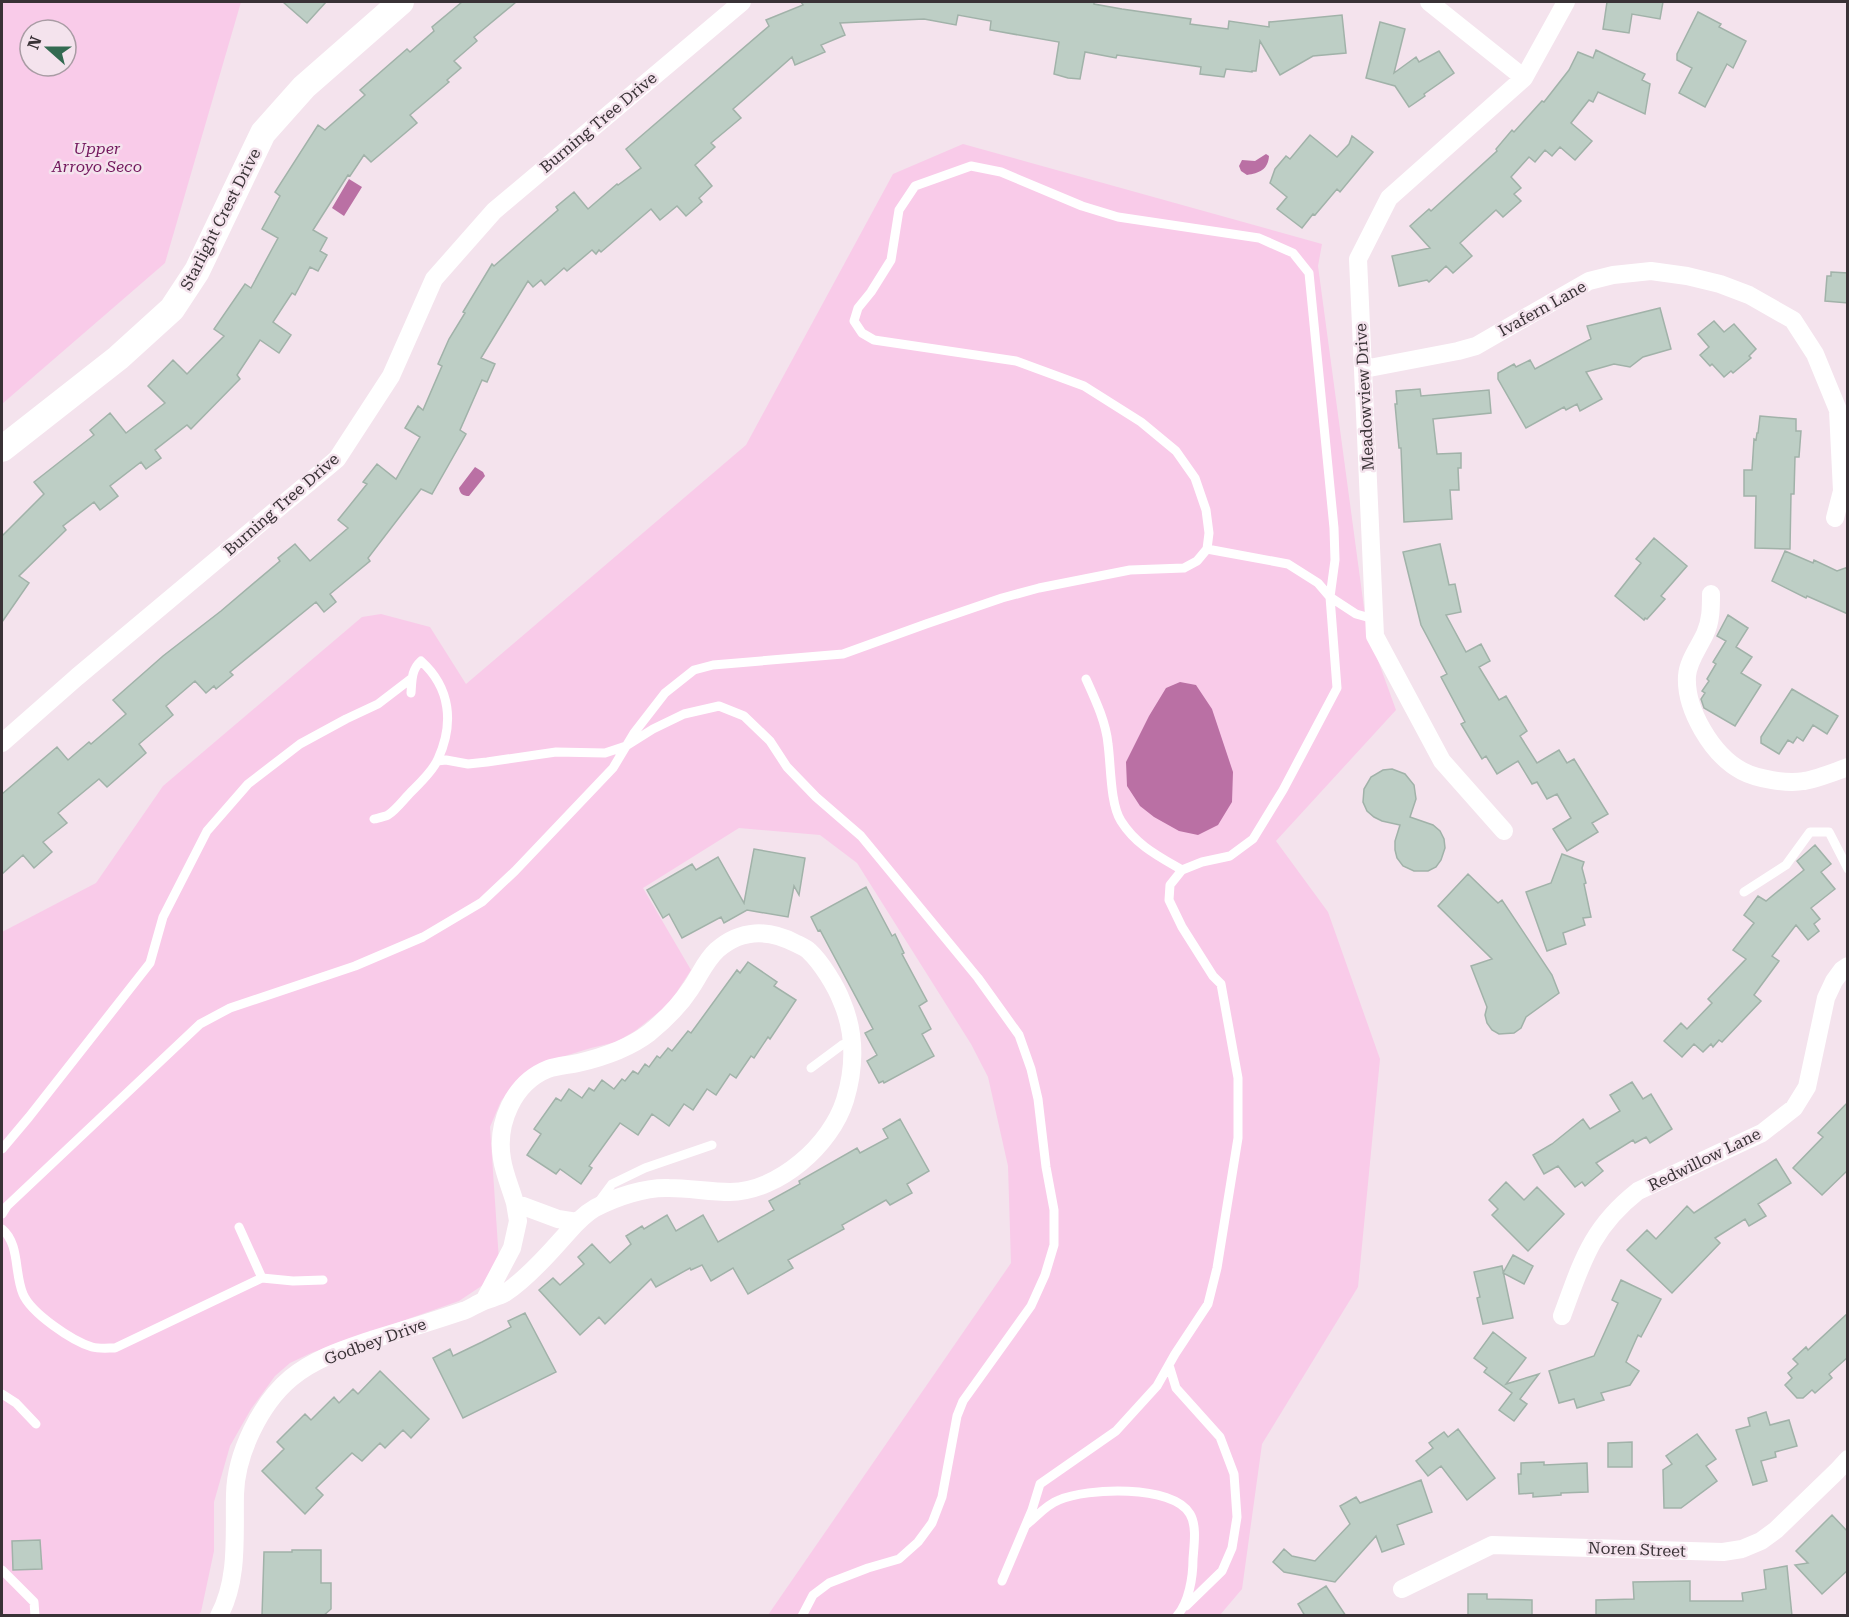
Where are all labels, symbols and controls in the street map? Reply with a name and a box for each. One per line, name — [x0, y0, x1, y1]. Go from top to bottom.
north arrow — [18, 18, 78, 78]
text: N — [23, 34, 46, 52]
street label: Burning Tree Drive — [536, 68, 661, 177]
park label: Upper Arroyo Seco — [51, 139, 142, 176]
street label: Starlight Crest Drive — [176, 145, 265, 293]
street label: Ivafern Lane — [1495, 276, 1590, 340]
street label: Meadowview Drive — [1351, 322, 1378, 471]
street label: Burning Tree Drive — [220, 449, 343, 560]
street label: Redwillow Lane — [1645, 1124, 1764, 1195]
street label: Godbey Drive — [322, 1314, 429, 1369]
street label: Noren Street — [1588, 1538, 1686, 1561]

